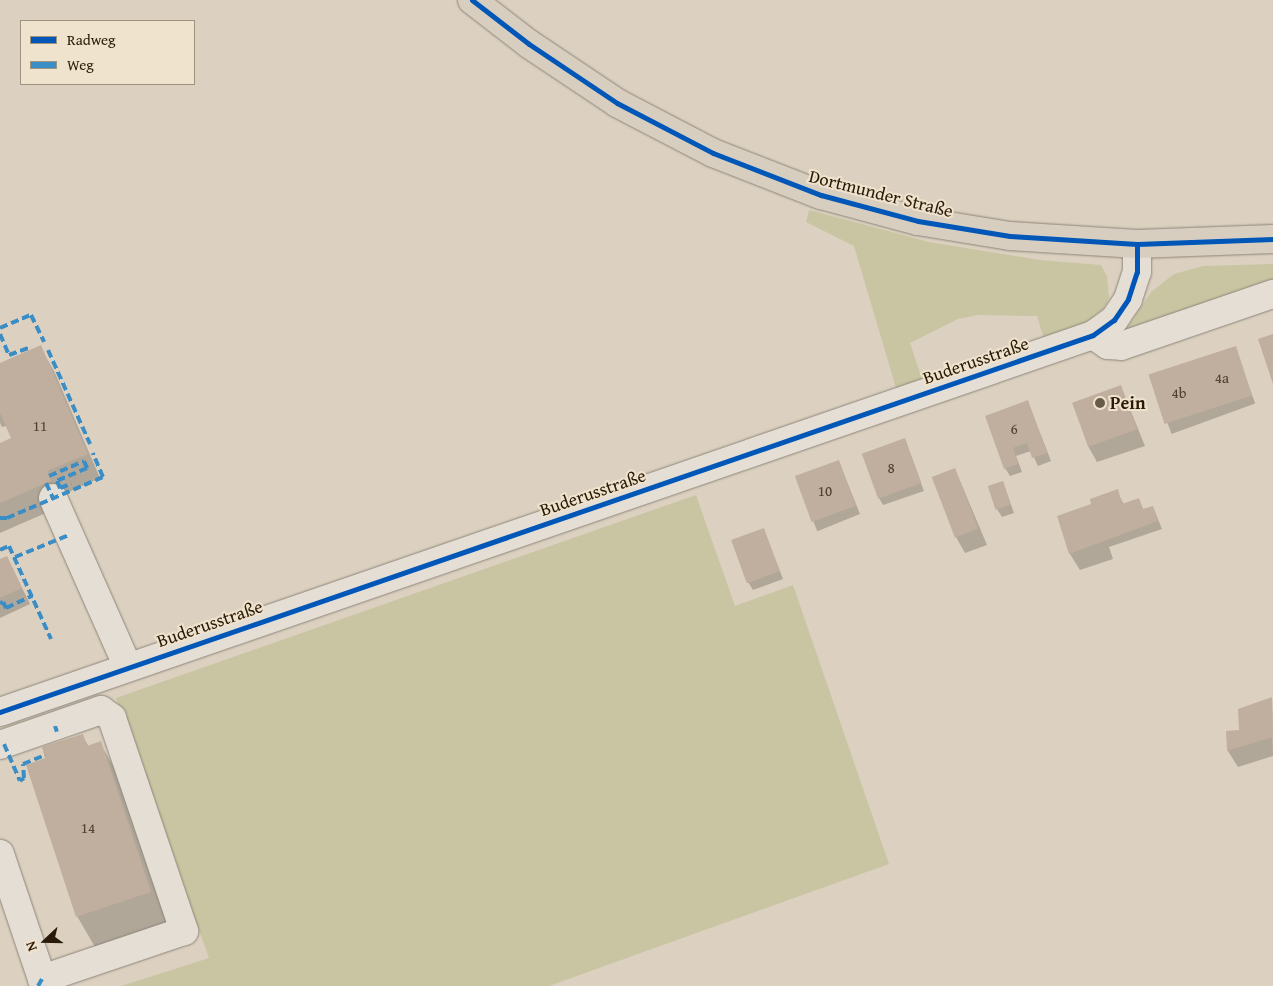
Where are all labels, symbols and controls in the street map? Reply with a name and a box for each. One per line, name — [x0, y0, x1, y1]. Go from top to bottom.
legend — [20, 20, 195, 85]
text: Radweg — [67, 29, 116, 50]
text: Weg — [67, 54, 94, 75]
street label: Dortmunder Straße — [807, 166, 955, 222]
street label: Buderusstraße — [920, 333, 1032, 389]
house number: 4a — [1215, 369, 1229, 387]
house number: 4b — [1172, 384, 1186, 402]
place label: Pein — [1110, 392, 1146, 414]
marker: Pein — [1094, 397, 1106, 409]
house number: 11 — [33, 417, 47, 435]
house number: 6 — [1010, 420, 1018, 438]
house number: 8 — [887, 459, 895, 477]
street label: Buderusstraße — [537, 465, 649, 521]
house number: 10 — [818, 482, 832, 500]
street label: Buderusstraße — [154, 596, 266, 652]
house number: 14 — [81, 819, 95, 837]
north arrow — [20, 916, 70, 966]
text: N — [20, 938, 42, 954]

